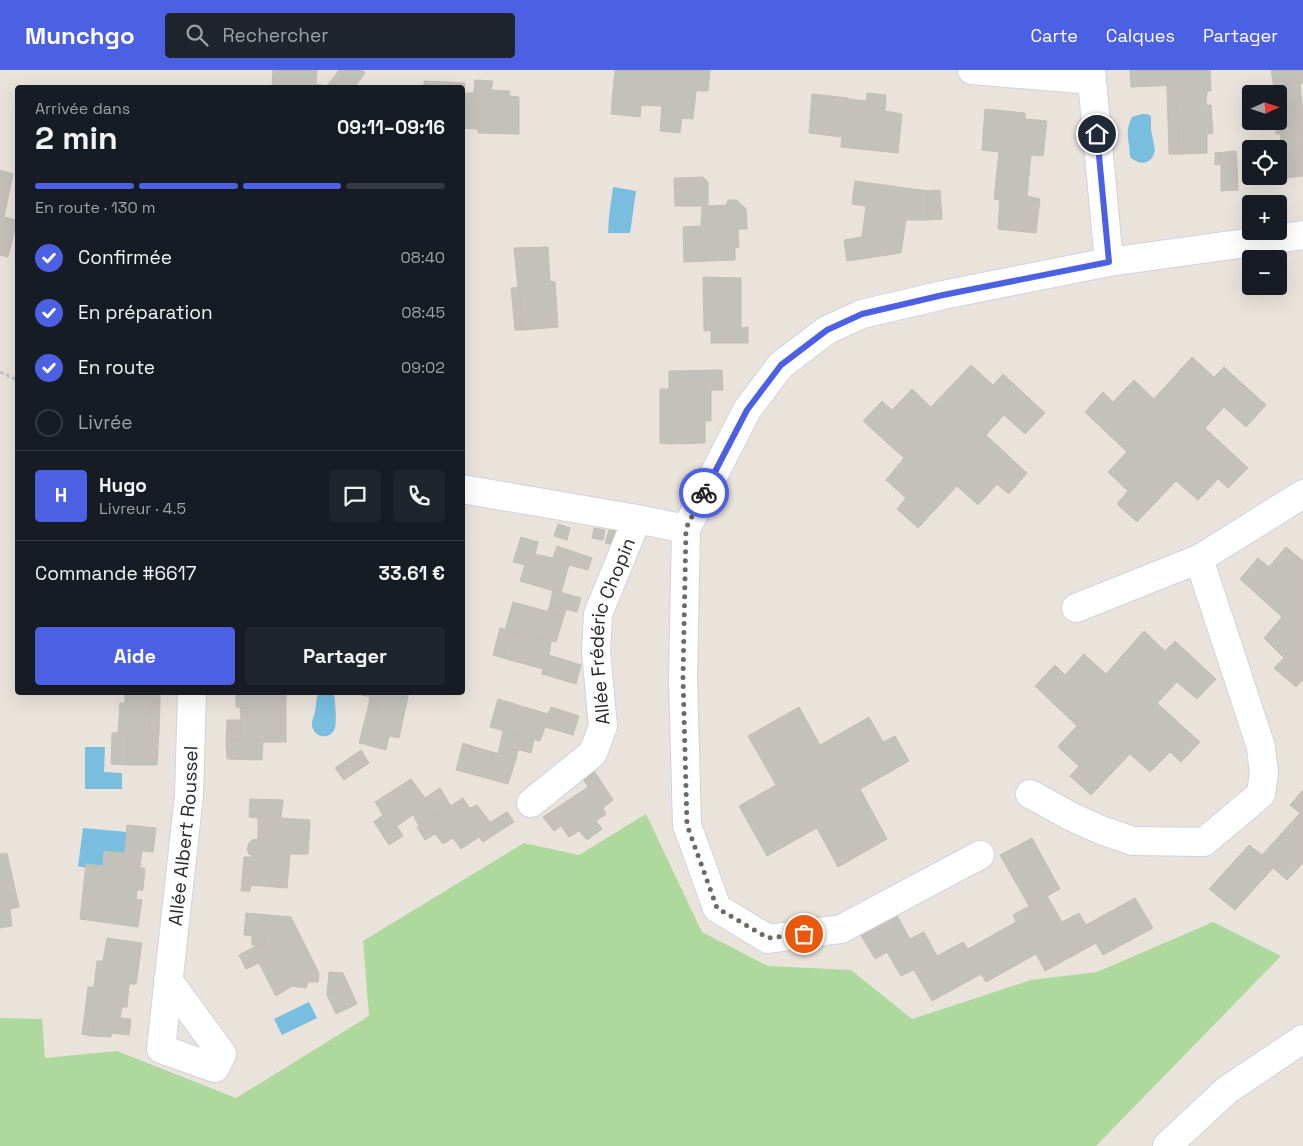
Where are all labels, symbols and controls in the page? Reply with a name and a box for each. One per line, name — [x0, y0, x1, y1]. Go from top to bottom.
search box — [165, 13, 515, 58]
text: Munchgo — [25, 20, 135, 51]
icon: search — [183, 21, 211, 49]
text: Rechercher — [223, 23, 328, 48]
text: Carte — [1031, 24, 1078, 47]
text: Calques — [1106, 24, 1175, 47]
text: Partager — [1203, 24, 1278, 47]
north arrow — [1242, 85, 1288, 130]
map controls — [1242, 85, 1287, 295]
text: Arrivée dans — [35, 98, 130, 119]
pin — [1076, 113, 1118, 155]
text: 09:11–09:16 — [337, 115, 445, 140]
text: 2 min — [35, 118, 118, 158]
icon: home — [1083, 120, 1111, 148]
button: locate — [1242, 140, 1287, 185]
button: + — [1242, 195, 1287, 240]
text: En route · 130 m — [35, 197, 156, 218]
icon: check — [35, 244, 63, 272]
text: Confirmée — [78, 245, 172, 270]
text: 08:40 — [400, 247, 445, 268]
button: − — [1242, 250, 1287, 295]
icon: check — [35, 299, 63, 327]
text: En préparation — [78, 300, 213, 325]
text: 08:45 — [401, 302, 445, 323]
icon: check — [35, 354, 63, 382]
text: En route — [78, 355, 155, 380]
text: 09:02 — [401, 357, 445, 378]
text: Livrée — [78, 410, 133, 435]
courier — [679, 468, 729, 518]
button: chat — [329, 470, 381, 522]
button: phone — [393, 470, 445, 522]
text: Hugo — [99, 473, 147, 498]
icon: bike — [690, 479, 718, 507]
text: H — [55, 483, 67, 508]
text: Livreur · 4.5 — [99, 498, 186, 519]
street label: Allée Frédéric Chopin — [583, 534, 641, 726]
text: Commande #6617 — [35, 561, 196, 586]
text: 33.61 € — [378, 561, 445, 586]
button: Aide — [35, 627, 235, 685]
button: Partager — [245, 627, 445, 685]
street label: Allée Albert Roussel — [162, 745, 203, 927]
pin — [783, 913, 825, 955]
icon: bag — [790, 920, 818, 948]

